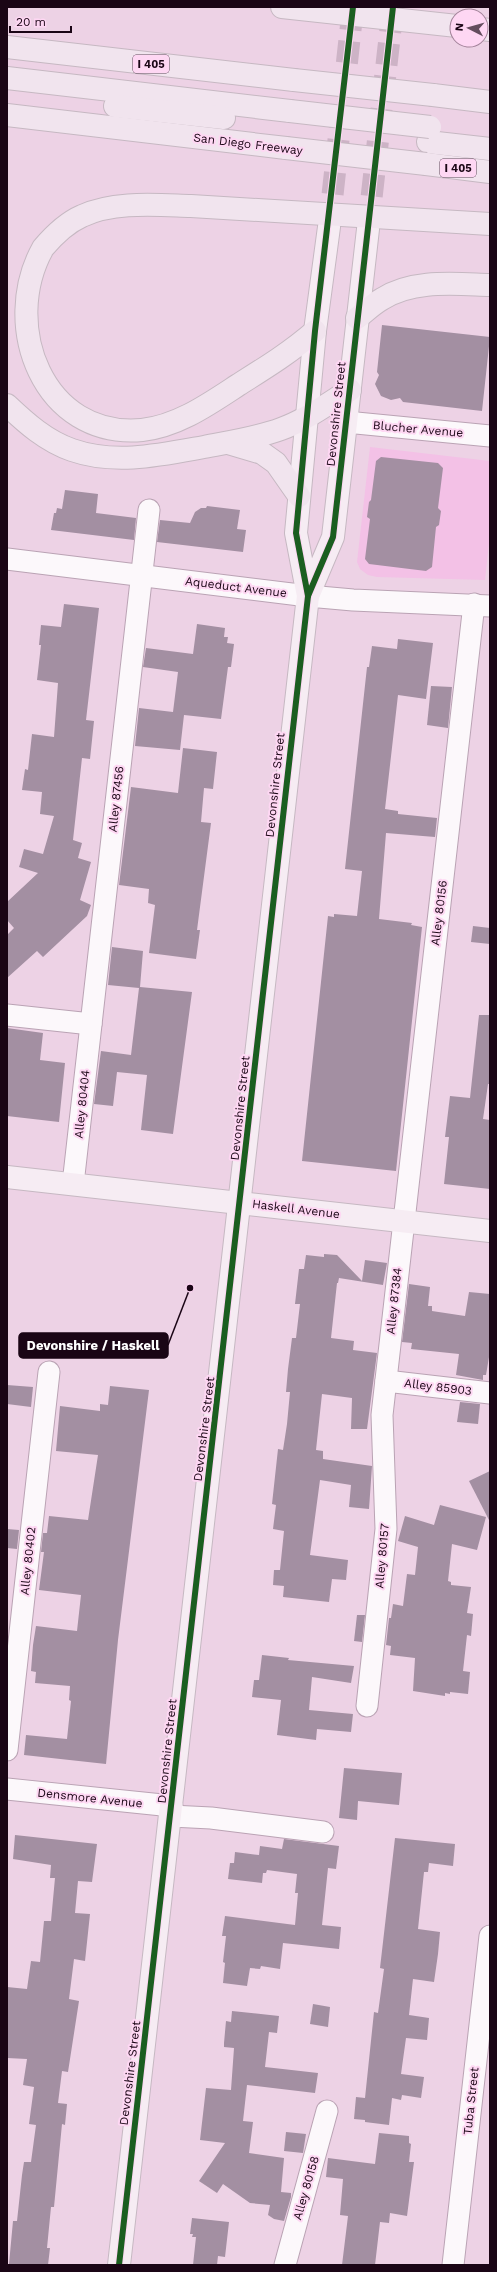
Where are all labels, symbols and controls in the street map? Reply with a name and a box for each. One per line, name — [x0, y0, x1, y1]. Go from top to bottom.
scale bar — [10, 8, 71, 34]
north arrow — [449, 8, 489, 48]
text: 20 m — [16, 15, 46, 29]
text: N — [453, 22, 466, 32]
road number: I 405 — [133, 55, 169, 73]
street label: San Diego Freeway — [193, 130, 304, 158]
road number: I 405 — [440, 159, 476, 177]
street label: Devonshire Street — [324, 361, 348, 467]
street label: Blucher Avenue — [372, 418, 464, 440]
street label: Aqueduct Avenue — [184, 574, 288, 600]
street label: Devonshire Street — [263, 732, 287, 838]
street label: Alley 87456 — [106, 765, 126, 833]
street label: Alley 80156 — [428, 880, 450, 946]
street label: Devonshire Street — [228, 1055, 252, 1161]
street label: Alley 80404 — [71, 1069, 93, 1139]
street label: Haskell Avenue — [251, 1197, 341, 1221]
street label: Alley 87384 — [384, 1267, 404, 1335]
callout: Devonshire / Haskell — [19, 1333, 168, 1358]
text: Devonshire / Haskell — [27, 1338, 160, 1353]
street label: Devonshire Street — [191, 1376, 217, 1482]
street label: Alley 85903 — [403, 1376, 473, 1398]
street label: Alley 80157 — [372, 1523, 392, 1589]
street label: Alley 80402 — [17, 1526, 39, 1596]
street label: Devonshire Street — [155, 1698, 179, 1804]
street label: Densmore Avenue — [37, 1786, 143, 1810]
street label: Devonshire Street — [117, 2020, 143, 2126]
street label: Tuba Street — [460, 2066, 482, 2136]
street label: Alley 80158 — [290, 2154, 322, 2222]

